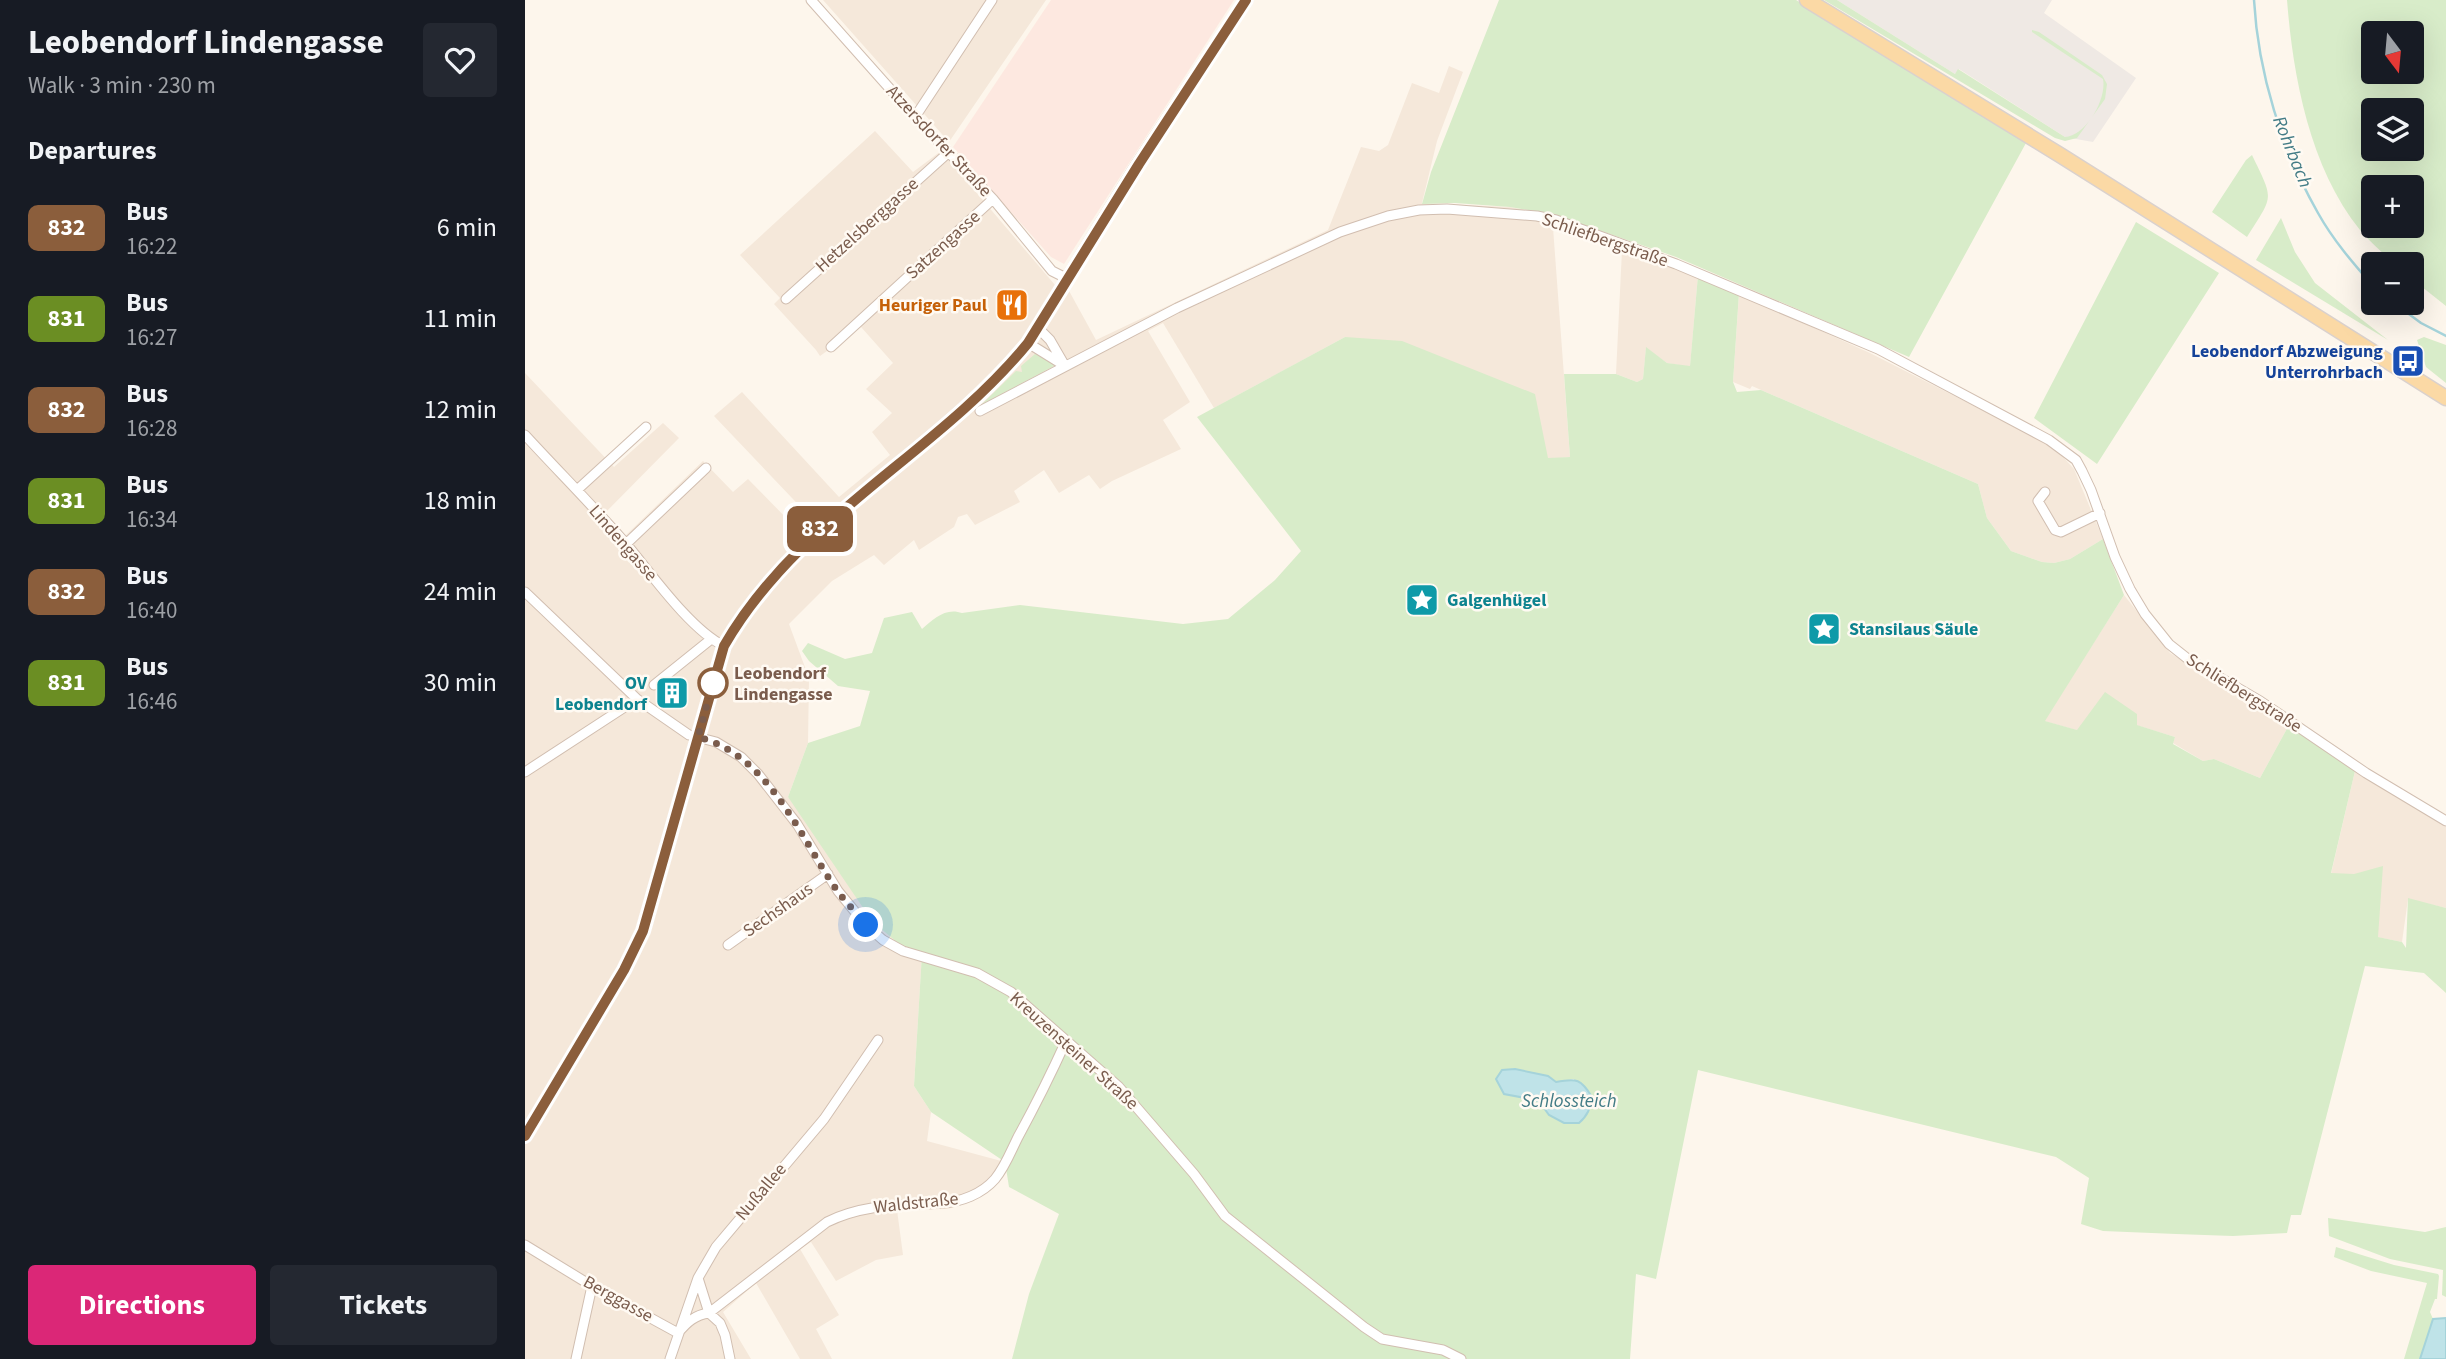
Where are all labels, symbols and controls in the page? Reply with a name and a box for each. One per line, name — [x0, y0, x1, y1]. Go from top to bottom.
text: Leobendorf Lindengasse — [28, 19, 384, 66]
north arrow — [2361, 21, 2424, 84]
map controls — [2361, 21, 2424, 315]
button: heart — [423, 23, 497, 97]
text: Walk · 3 min · 230 m — [28, 69, 216, 102]
street label: Atzersdorfer Straße — [880, 79, 998, 203]
button: layers — [2361, 98, 2424, 161]
water label: Rohrbach — [2265, 112, 2319, 192]
text: Departures — [28, 132, 156, 169]
street label: Hetzelsberggasse — [810, 172, 924, 278]
button: + — [2361, 175, 2424, 238]
text: Bus — [126, 193, 168, 230]
street label: Satzengasse — [900, 205, 986, 285]
street label: Schliefbergstraße — [1538, 207, 1672, 273]
text: 6 min — [437, 209, 497, 246]
text: 832 — [47, 210, 86, 245]
text: 16:22 — [126, 230, 177, 263]
button: − — [2361, 252, 2424, 315]
text: Bus — [126, 284, 168, 321]
restaurant icon: Heuriger Paul — [993, 286, 1031, 324]
place label: Heuriger Paul — [879, 293, 987, 318]
text: 11 min — [424, 300, 497, 337]
text: 831 — [47, 301, 86, 336]
text: 16:27 — [126, 321, 177, 354]
place label: Leobendorf Abzweigung Unterrohrbach — [2191, 339, 2383, 385]
bus stop icon: Leobendorf Abzweigung Unterrohrbach — [2389, 342, 2427, 380]
text: Bus — [126, 375, 168, 412]
text: 12 min — [424, 391, 497, 428]
text: 832 — [47, 392, 86, 427]
text: 16:28 — [126, 412, 177, 445]
text: Bus — [126, 466, 168, 503]
text: 18 min — [424, 482, 497, 519]
text: 831 — [47, 483, 86, 518]
street label: Lindengasse — [583, 499, 663, 587]
text: 16:34 — [126, 503, 177, 536]
line badge: 832 — [780, 506, 860, 552]
text: 832 — [801, 511, 839, 546]
text: Bus — [126, 557, 168, 594]
text: 24 min — [424, 573, 497, 610]
text: 832 — [47, 574, 86, 609]
place icon: Galgenhügel — [1403, 581, 1441, 619]
place label: Galgenhügel — [1447, 588, 1546, 613]
text: 16:40 — [126, 594, 177, 627]
place icon: Stansilaus Säule — [1805, 610, 1843, 648]
place label: Stansilaus Säule — [1849, 617, 1978, 642]
street label: Schliefbergstraße — [2181, 647, 2307, 739]
text: Bus — [126, 648, 168, 685]
place label: Leobendorf Lindengasse — [734, 661, 833, 707]
text: 30 min — [424, 664, 497, 701]
text: 831 — [47, 665, 86, 700]
marker: Leobendorf Lindengasse — [698, 668, 728, 698]
place label: OV Leobendorf — [555, 671, 648, 717]
building icon: OV Leobendorf — [653, 674, 691, 712]
text: 16:46 — [126, 685, 177, 718]
street label: Sechshaus — [738, 877, 818, 943]
your location — [848, 907, 883, 942]
street label: Kreuzensteiner Straße — [1004, 986, 1144, 1116]
water label: Schlossteich — [1521, 1088, 1617, 1115]
street label: Nußallee — [730, 1158, 792, 1226]
street label: Waldstraße — [872, 1186, 960, 1220]
button: Directions — [28, 1265, 256, 1345]
button: Tickets — [270, 1265, 497, 1345]
street label: Berggasse — [578, 1270, 658, 1329]

